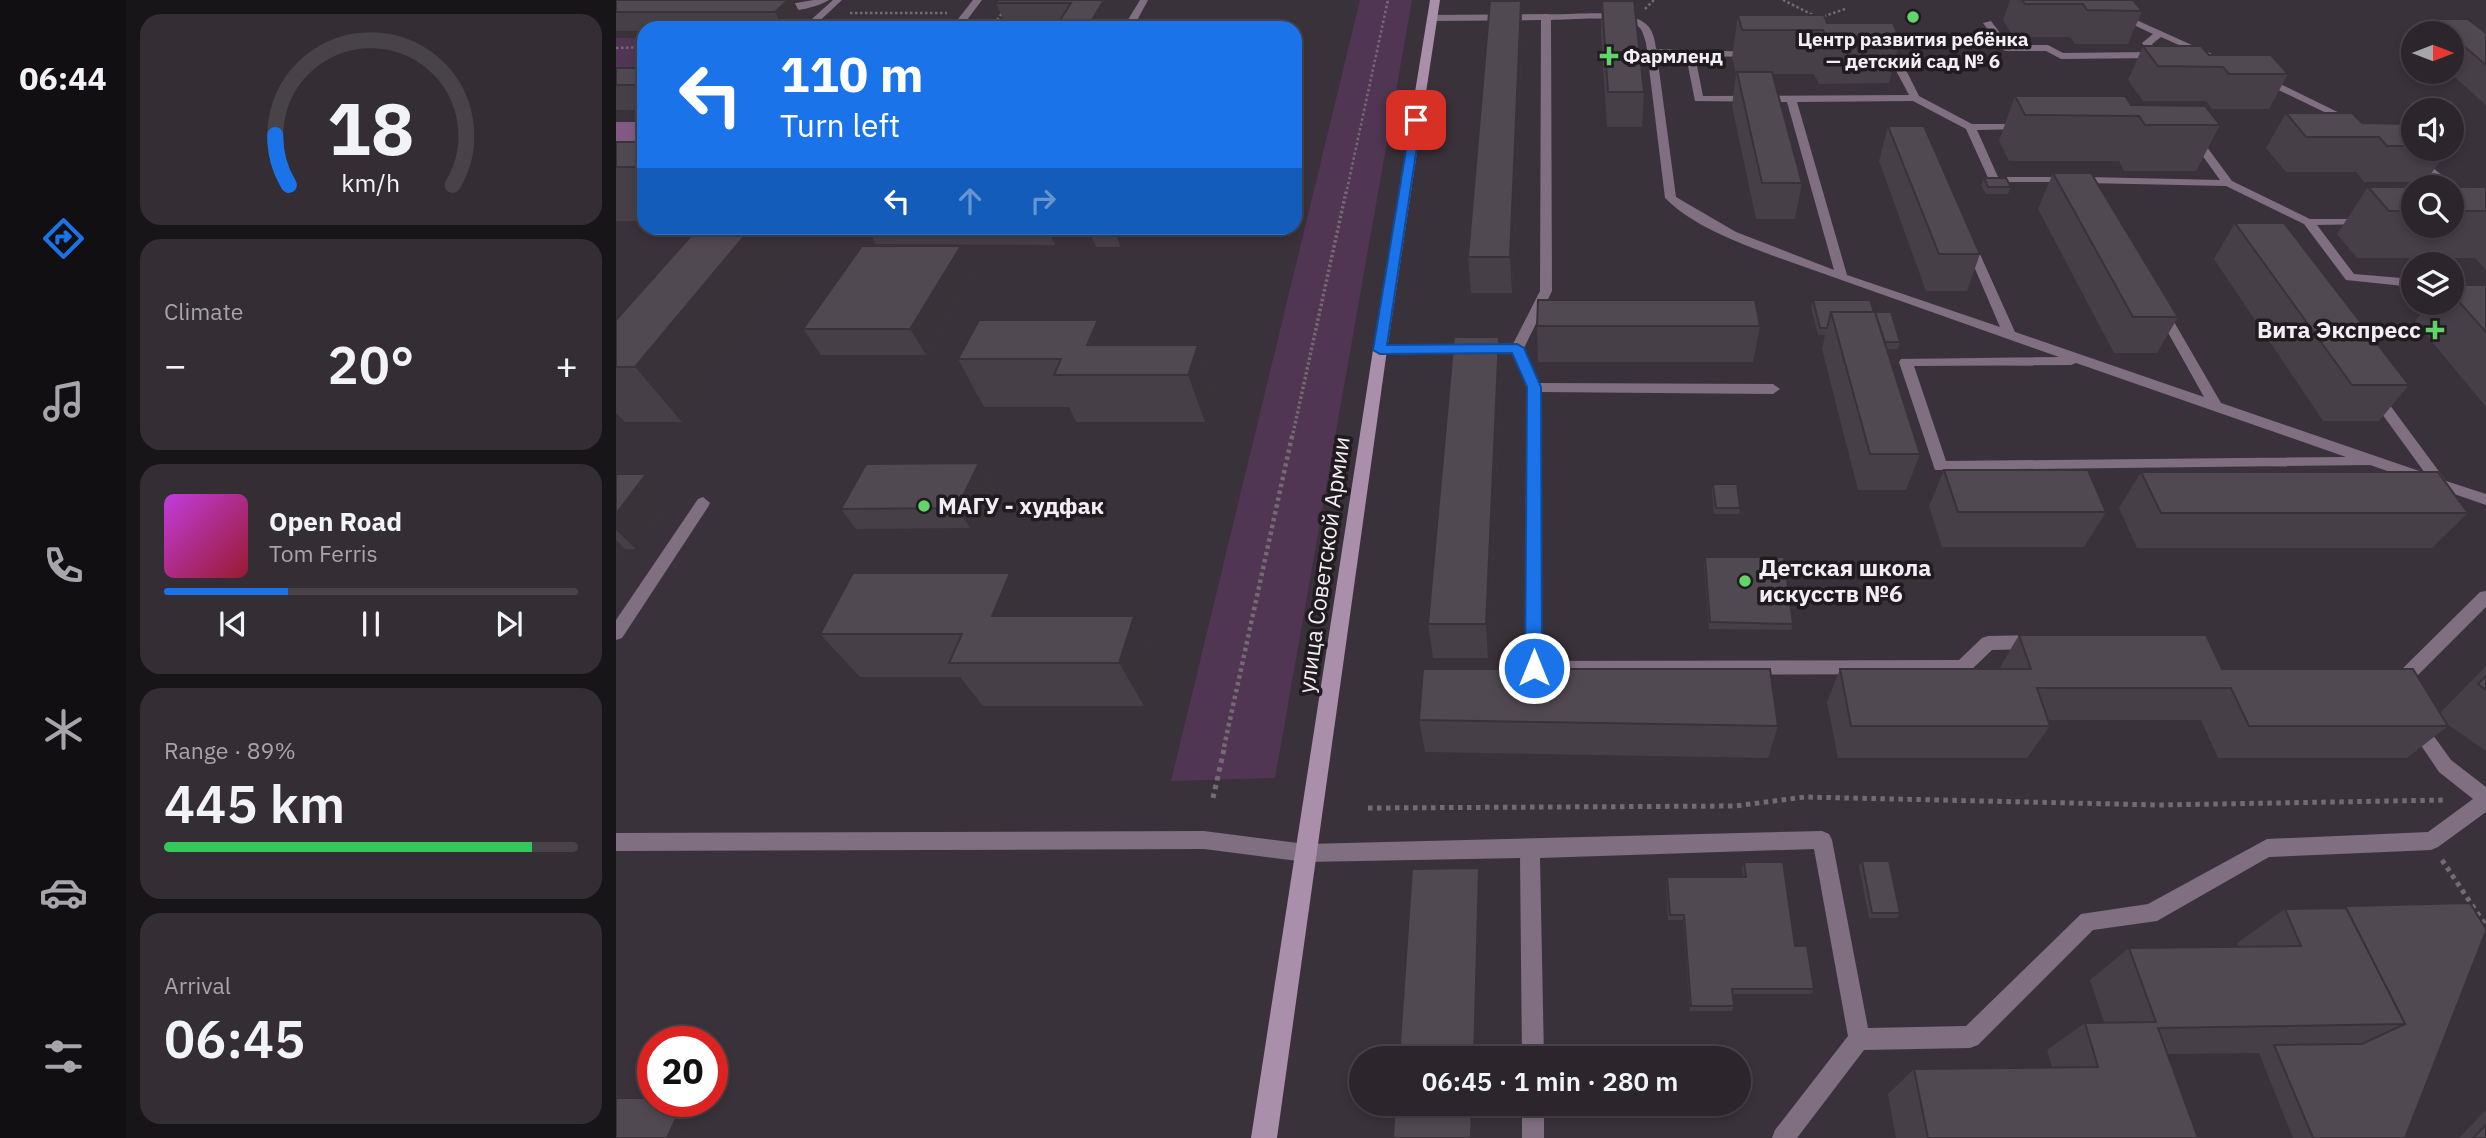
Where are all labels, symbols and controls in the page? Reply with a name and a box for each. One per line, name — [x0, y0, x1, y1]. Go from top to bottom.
marker: Центр развития ребёнка — детский сад № 6 — [1905, 9, 1921, 25]
north arrow — [2401, 21, 2464, 84]
map controls — [2401, 21, 2464, 315]
place label: Центр развития ребёнка — детский сад № 6 — [1798, 27, 2029, 73]
text: 110 m — [780, 42, 924, 105]
place label: Фармленд — [1623, 44, 1723, 68]
marker: Фармленд — [1601, 48, 1617, 64]
icon: left — [665, 49, 756, 140]
text: 06:44 — [19, 57, 107, 99]
text: 18 — [327, 81, 415, 176]
pin — [1386, 90, 1446, 150]
button: sound — [2401, 98, 2464, 161]
icon: arrive — [1397, 101, 1435, 139]
text: Turn left — [780, 104, 900, 146]
text: km/h — [342, 166, 400, 199]
button: search — [2401, 175, 2464, 238]
icon: left — [878, 182, 916, 220]
icon: ahead — [951, 182, 989, 220]
icon: right — [1024, 182, 1062, 220]
icon: directions — [39, 214, 88, 263]
button: layers — [2401, 252, 2464, 315]
text: Climate — [164, 296, 243, 326]
place label: Вита Экспресс — [2257, 314, 2421, 344]
marker: Вита Экспресс — [2427, 322, 2443, 338]
text: 20° — [328, 331, 414, 398]
text: − — [164, 340, 187, 389]
text: + — [555, 340, 578, 389]
icon: music — [39, 377, 88, 426]
street label: улица Советской Армии — [1290, 435, 1356, 695]
place label: МАГУ - худфак — [938, 490, 1104, 520]
marker: МАГУ - худфак — [916, 498, 932, 514]
text: Open Road — [269, 504, 402, 538]
text: Tom Ferris — [269, 538, 378, 568]
icon: phone — [39, 541, 88, 590]
place label: Детская школа искусств №6 — [1759, 552, 1931, 608]
marker: Детская школа искусств №6 — [1737, 573, 1753, 589]
icon: previous — [214, 605, 252, 643]
icon: pause — [352, 605, 390, 643]
icon: next — [490, 605, 528, 643]
position arrow — [1497, 631, 1571, 705]
icon: climate — [39, 705, 88, 754]
text: Range · 89% — [164, 735, 296, 765]
text: 445 km — [164, 770, 345, 837]
icon: car — [39, 868, 88, 917]
text: Arrival — [164, 970, 231, 1000]
text: 06:45 — [164, 1005, 305, 1072]
speed limit sign: 20 — [637, 1026, 728, 1117]
icon: filters — [39, 1032, 88, 1081]
text: 06:45 · 1 min · 280 m — [1422, 1064, 1678, 1098]

